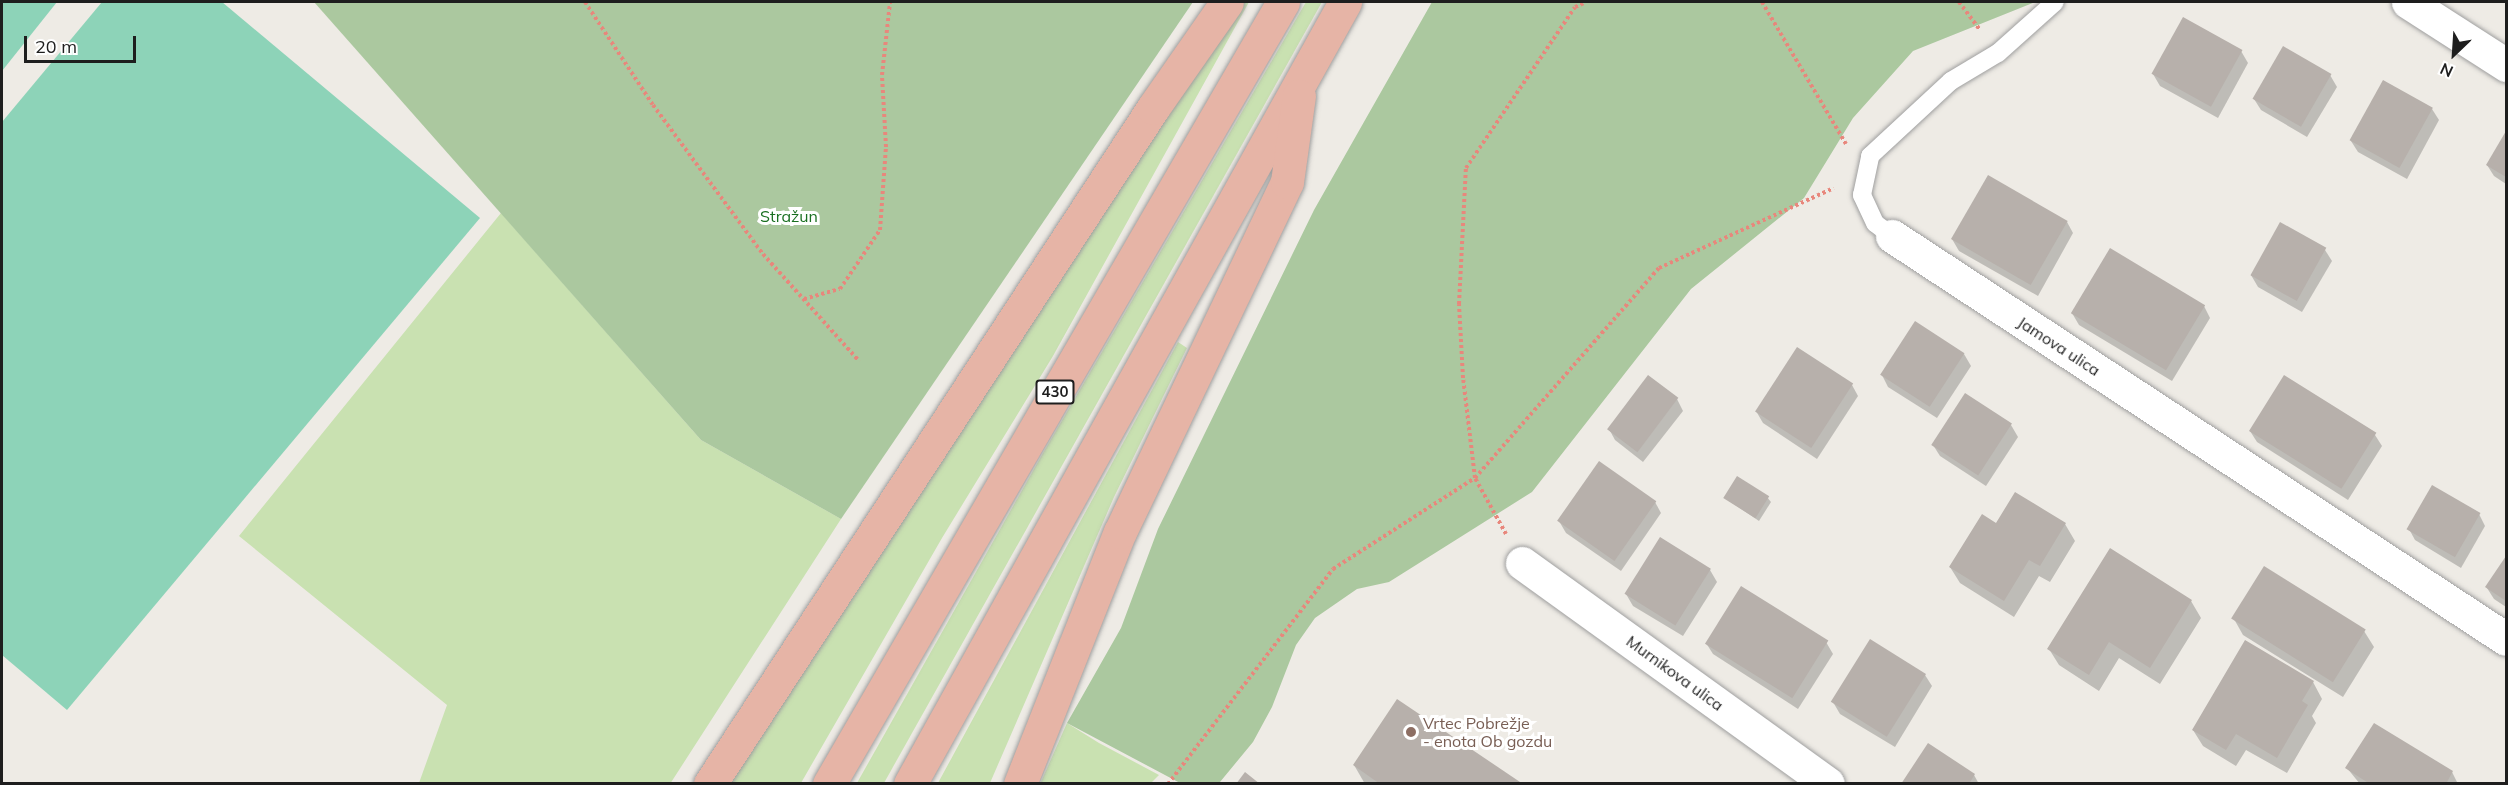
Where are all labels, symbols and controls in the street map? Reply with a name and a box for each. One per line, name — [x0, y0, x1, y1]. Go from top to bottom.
scale bar — [27, 24, 140, 62]
north arrow — [2424, 24, 2484, 84]
text: 20 m — [35, 35, 77, 58]
text: N — [2437, 59, 2456, 82]
park label: Stražun — [760, 206, 818, 226]
street label: Jamova ulica — [2014, 312, 2104, 380]
road number: 430 — [1036, 380, 1074, 404]
street label: Murnikova ulica — [1623, 631, 1727, 715]
place label: Vrtec Pobrežje - enota Ob gozdu — [1423, 713, 1552, 751]
marker: Vrtec Pobrežje - enota Ob gozdu — [1404, 725, 1418, 739]

